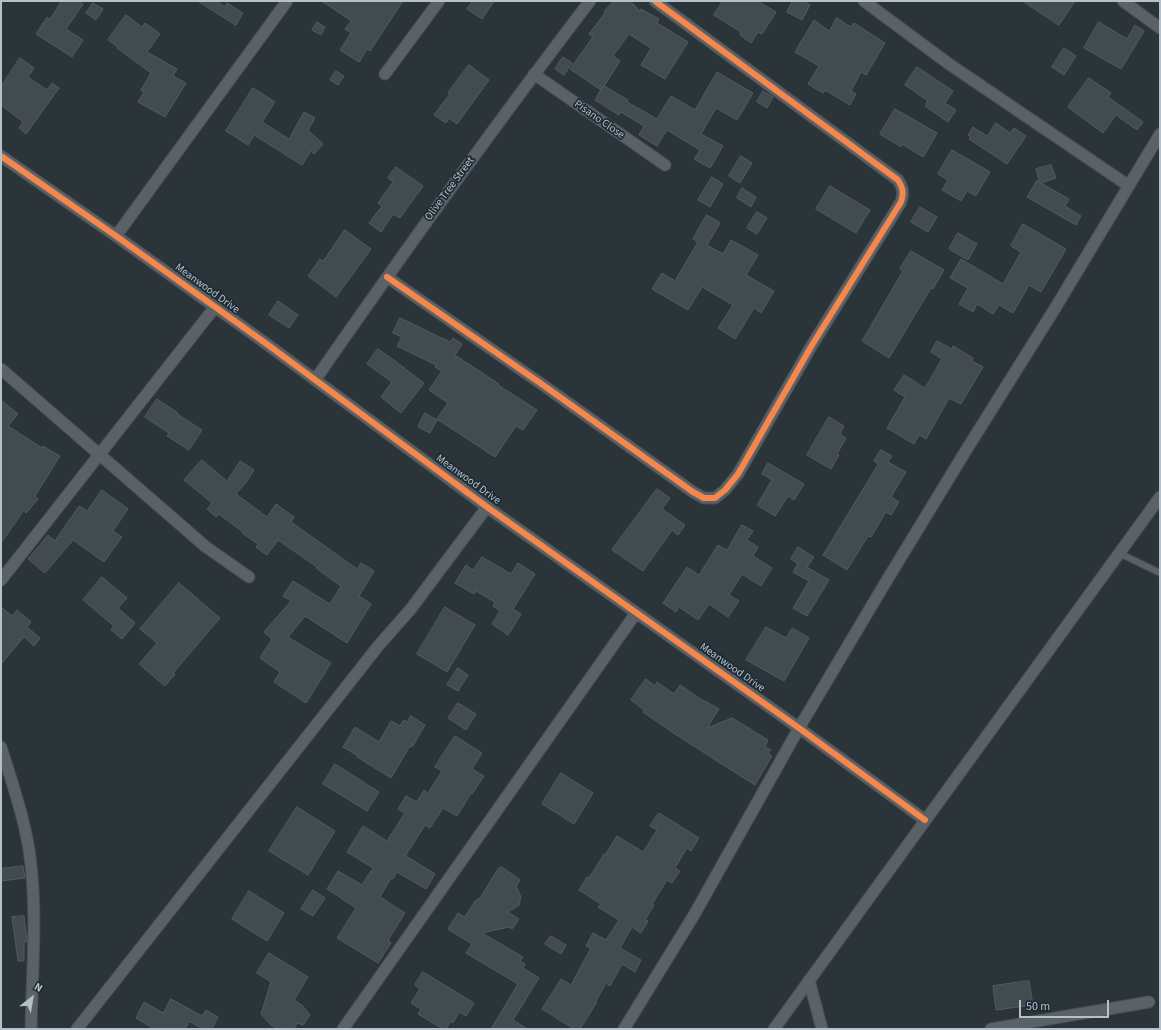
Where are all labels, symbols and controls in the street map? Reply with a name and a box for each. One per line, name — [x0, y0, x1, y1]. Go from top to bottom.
street label: Pisano Close — [571, 98, 627, 142]
street label: Olive Tree Street — [423, 155, 477, 223]
street label: Meanwood Drive — [172, 261, 242, 317]
street label: Meanwood Drive — [433, 452, 503, 508]
street label: Meanwood Drive — [697, 641, 767, 695]
north arrow — [12, 978, 52, 1018]
text: N — [31, 979, 45, 996]
scale bar — [1021, 992, 1111, 1018]
text: 50 m — [1026, 998, 1050, 1015]

